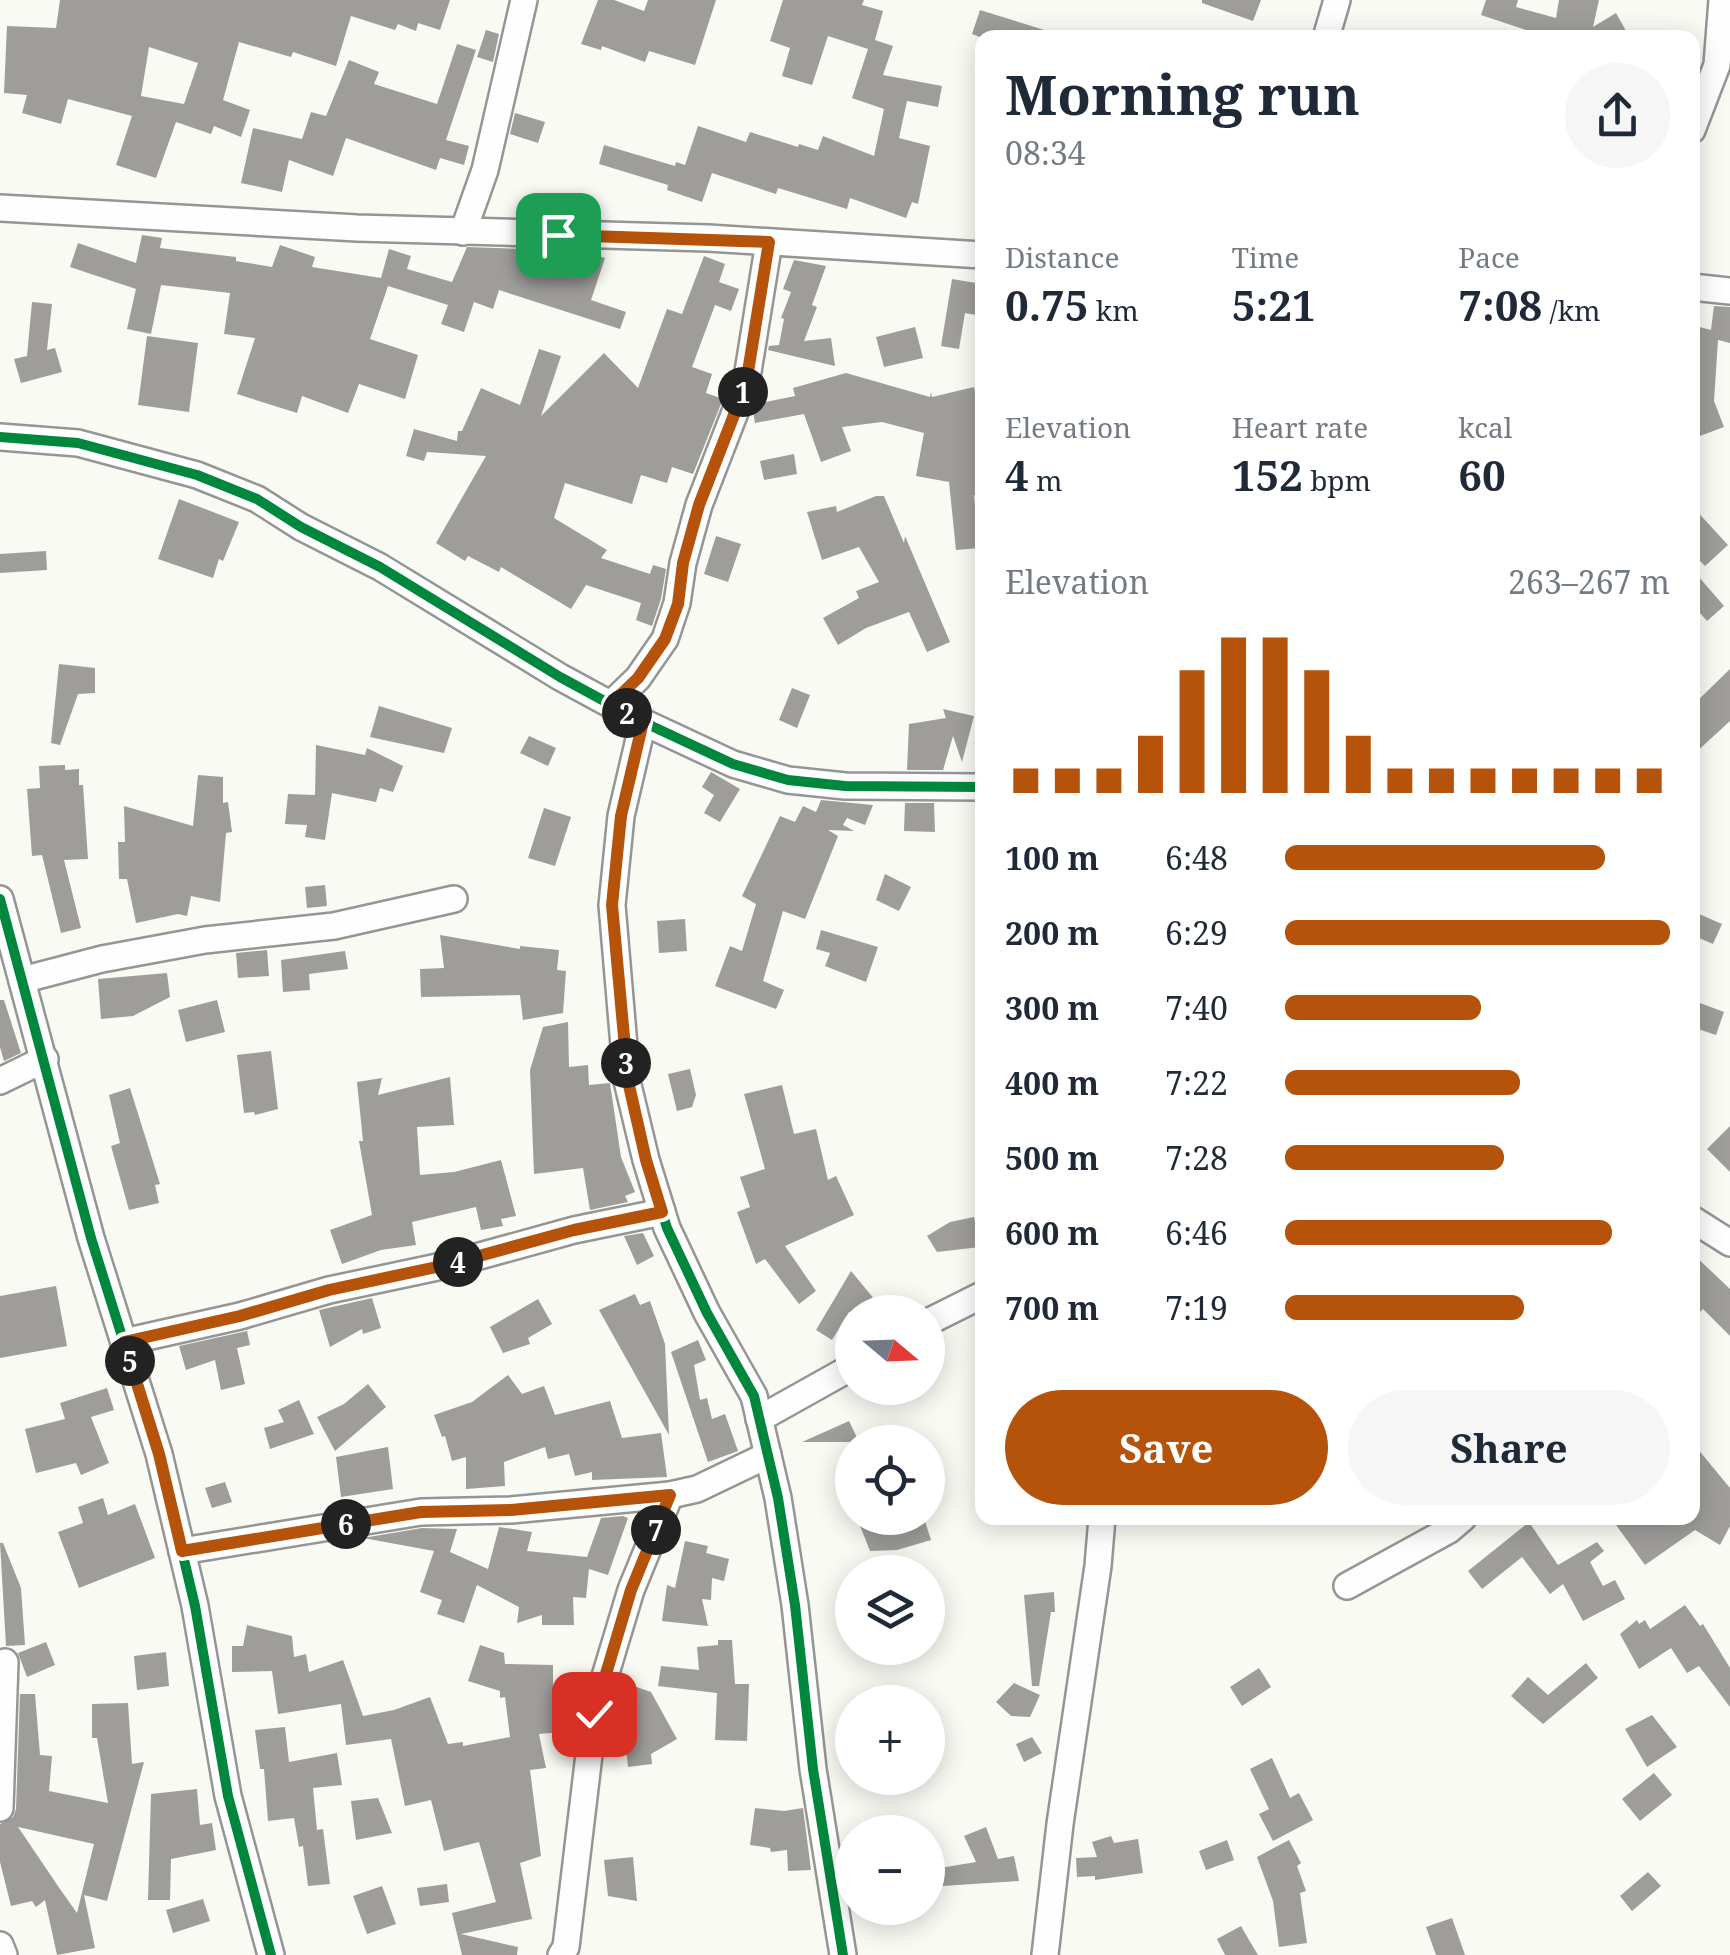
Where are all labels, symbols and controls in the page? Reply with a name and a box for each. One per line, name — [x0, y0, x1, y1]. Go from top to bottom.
text: Morning run — [1005, 56, 1360, 131]
button: share — [1565, 63, 1670, 168]
text: 08:34 — [1005, 131, 1086, 174]
pin — [516, 193, 601, 278]
icon: arrive — [531, 208, 586, 263]
text: Distance — [1005, 238, 1119, 276]
text: Time — [1232, 238, 1299, 276]
text: Pace — [1458, 238, 1520, 276]
text: 0.75 — [1005, 276, 1089, 333]
text: 5:21 — [1232, 276, 1316, 333]
text: 7:08 — [1458, 276, 1542, 333]
text: km — [1089, 291, 1139, 329]
text: /km — [1542, 291, 1600, 329]
pin: 1 — [718, 367, 768, 417]
text: 1 — [735, 373, 751, 411]
text: Elevation — [1005, 408, 1131, 446]
text: Heart rate — [1232, 408, 1368, 446]
text: kcal — [1458, 408, 1512, 446]
text: 4 — [1005, 446, 1029, 503]
text: 152 — [1232, 446, 1303, 503]
text: 60 — [1458, 446, 1506, 503]
text: m — [1029, 461, 1062, 499]
text: bpm — [1303, 461, 1371, 499]
text: Elevation — [1005, 560, 1149, 603]
text: 263–267 m — [1508, 560, 1670, 603]
pin: 2 — [602, 688, 652, 738]
text: 2 — [619, 694, 635, 732]
text: 100 m — [1005, 836, 1099, 879]
text: 6:48 — [1165, 836, 1228, 879]
text: 200 m — [1005, 911, 1099, 954]
text: 6:29 — [1165, 911, 1228, 954]
text: 300 m — [1005, 986, 1099, 1029]
text: 7:40 — [1165, 986, 1228, 1029]
pin: 3 — [601, 1038, 651, 1088]
text: 3 — [618, 1044, 634, 1082]
text: 400 m — [1005, 1061, 1099, 1104]
text: 7:22 — [1165, 1061, 1228, 1104]
text: 500 m — [1005, 1136, 1099, 1179]
text: 7:28 — [1165, 1136, 1228, 1179]
text: 600 m — [1005, 1211, 1099, 1254]
text: 6:46 — [1165, 1211, 1228, 1254]
pin: 4 — [433, 1237, 483, 1287]
text: 4 — [450, 1243, 466, 1281]
text: 700 m — [1005, 1286, 1099, 1329]
text: 7:19 — [1165, 1286, 1228, 1329]
north arrow — [835, 1295, 945, 1405]
map controls — [835, 1295, 945, 1925]
pin: 5 — [105, 1336, 155, 1386]
text: 5 — [122, 1342, 138, 1380]
button: Save — [1005, 1390, 1328, 1505]
button: Share — [1348, 1390, 1670, 1505]
button: locate — [835, 1425, 945, 1535]
pin: 6 — [321, 1499, 371, 1549]
text: 6 — [338, 1505, 354, 1543]
pin: 7 — [631, 1505, 681, 1555]
text: 7 — [648, 1511, 664, 1549]
button: layers — [835, 1555, 945, 1665]
pin — [552, 1672, 637, 1757]
button: + — [835, 1685, 945, 1795]
icon: check — [567, 1687, 622, 1742]
button: − — [835, 1815, 945, 1925]

